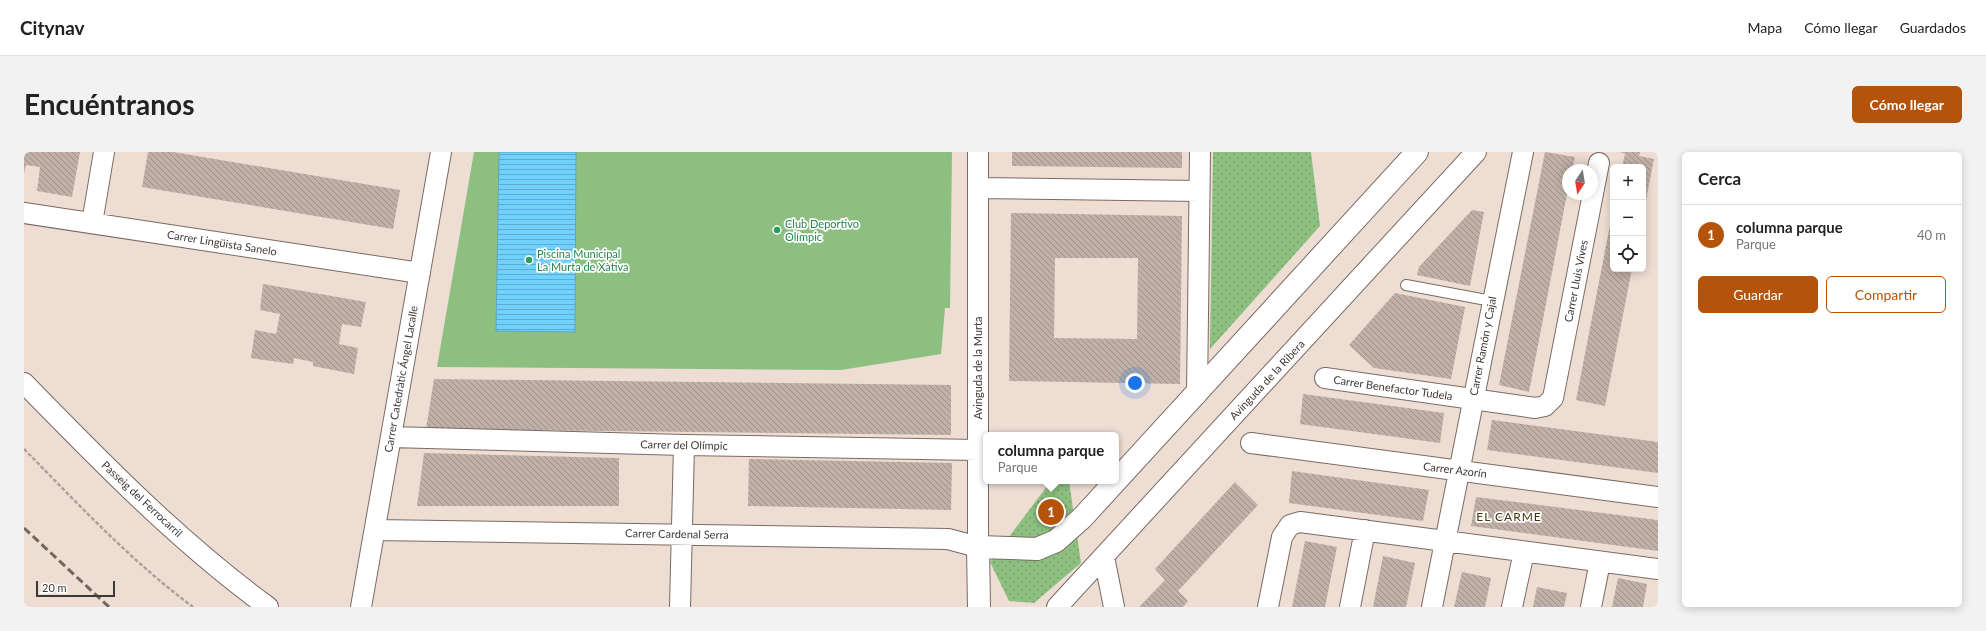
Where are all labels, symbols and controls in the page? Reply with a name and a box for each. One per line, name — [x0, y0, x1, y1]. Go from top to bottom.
text: Citynav — [20, 16, 85, 39]
text: Mapa — [1748, 19, 1782, 36]
text: Cómo llegar — [1804, 19, 1878, 36]
text: Guardados — [1900, 19, 1966, 36]
button: Cómo llegar — [1852, 86, 1962, 123]
text: Encuéntranos — [24, 87, 195, 121]
north arrow — [1562, 164, 1598, 200]
map controls — [1610, 164, 1646, 272]
button: + — [1610, 164, 1646, 200]
text: Cerca — [1698, 168, 1741, 189]
button: − — [1610, 200, 1646, 236]
place label: Club Deportivo Olímpic — [785, 217, 859, 243]
text: columna parque — [1736, 218, 1843, 236]
marker: Club Deportivo Olímpic — [772, 225, 782, 235]
street label: Carrer Lingüista Sanelo — [166, 227, 278, 258]
text: 1 — [1707, 227, 1715, 243]
text: 40 m — [1917, 227, 1946, 243]
button: locate — [1610, 236, 1646, 272]
text: Parque — [1736, 236, 1776, 252]
street label: Carrer Lluis Vives — [1561, 239, 1590, 323]
place label: Piscina Municipal La Murta de Xàtiva — [537, 247, 628, 273]
marker: Piscina Municipal La Murta de Xàtiva — [524, 255, 534, 265]
button: Guardar — [1698, 276, 1818, 313]
button: Compartir — [1826, 276, 1946, 313]
street label: Carrer Ramón y Cajal — [1466, 295, 1499, 397]
street label: Carrer Catedràtic Ángel Lacalle — [381, 304, 420, 453]
street label: Avinguda de la Murta — [971, 316, 984, 420]
street label: Avinguda de la Ribera — [1226, 337, 1307, 422]
your location — [1125, 373, 1145, 393]
street label: Carrer Benefactor Tudela — [1333, 373, 1453, 402]
popup — [983, 432, 1119, 484]
street label: Carrer del Olímpic — [640, 437, 728, 452]
text: columna parque — [998, 441, 1104, 459]
street label: Passeig del Ferrocarril — [99, 458, 185, 539]
text: Parque — [998, 459, 1038, 475]
street label: Carrer Azorín — [1423, 459, 1488, 480]
pin: 1 — [1038, 497, 1064, 527]
district label: EL CARME — [1476, 509, 1542, 524]
street label: Carrer Cardenal Serra — [625, 526, 729, 541]
scale bar — [36, 579, 115, 598]
text: 20 m — [42, 581, 67, 594]

